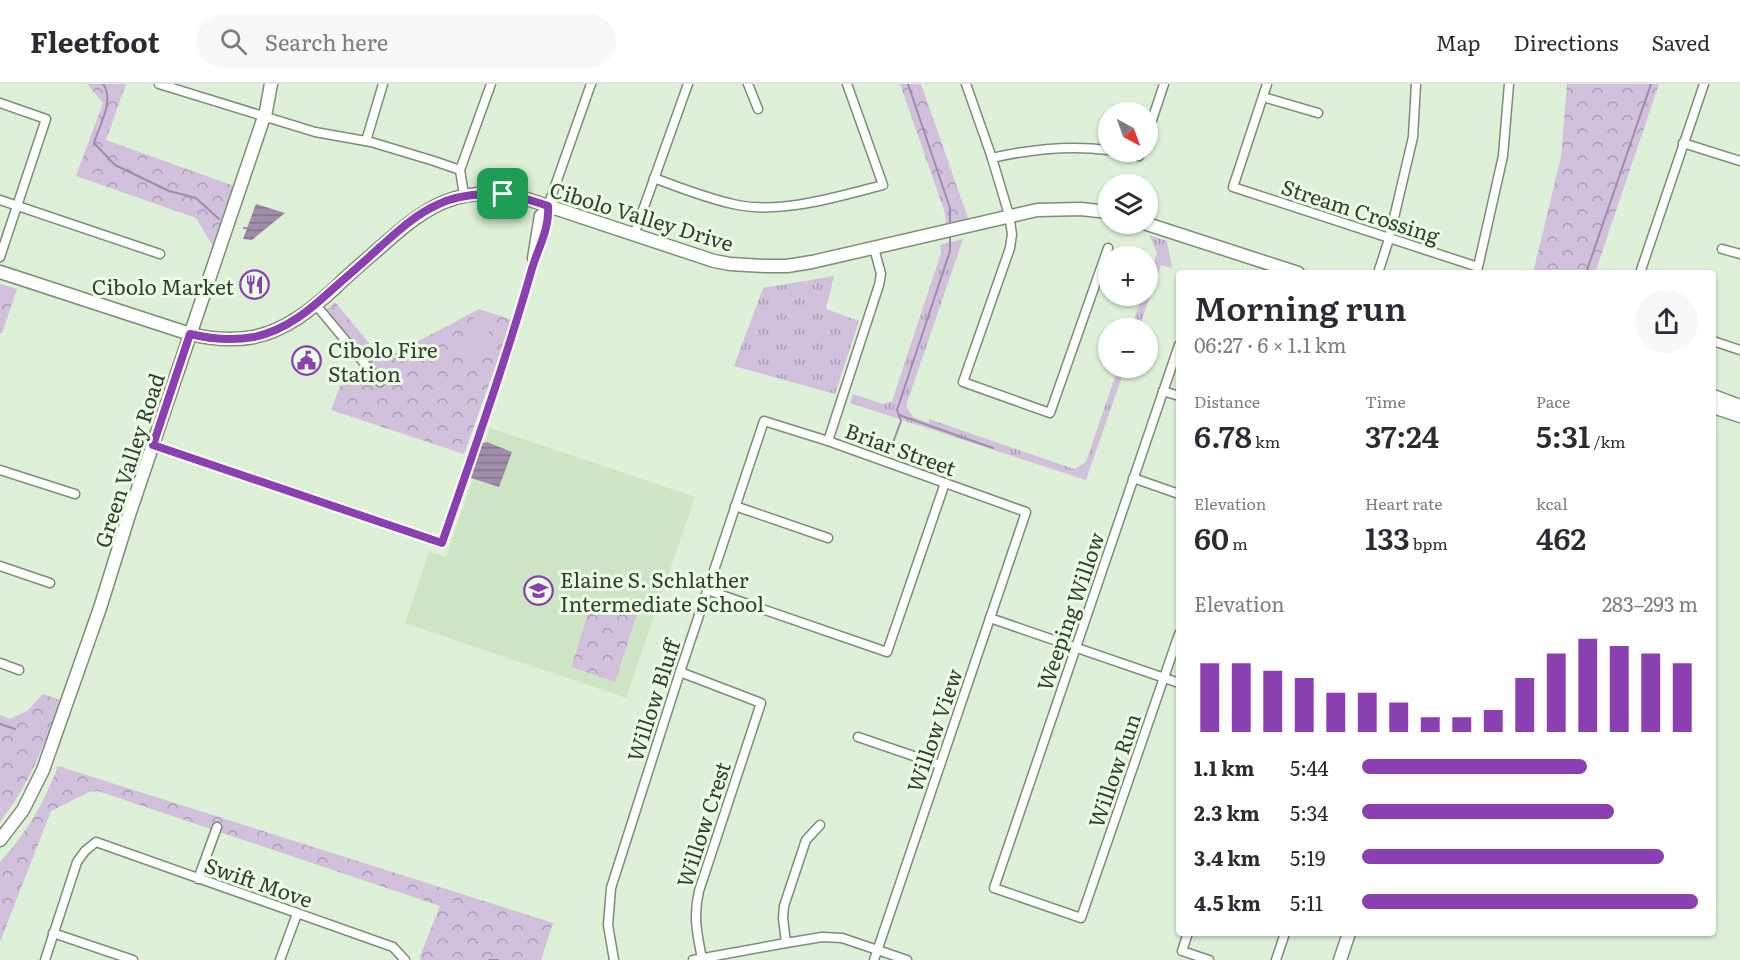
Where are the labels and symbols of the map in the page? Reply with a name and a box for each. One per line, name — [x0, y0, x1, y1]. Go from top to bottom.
north arrow — [1098, 102, 1158, 162]
pin — [477, 168, 528, 219]
street label: Stream Crossing — [1278, 170, 1444, 250]
street label: Cibolo Valley Drive — [546, 172, 738, 258]
restaurant icon: Cibolo Market — [239, 269, 271, 301]
place label: Cibolo Market — [92, 270, 235, 301]
place label: Cibolo Fire Station — [328, 333, 438, 388]
public building icon: Cibolo Fire Station — [291, 344, 323, 376]
street label: Green Valley Road — [85, 368, 171, 551]
street label: Briar Street — [841, 414, 961, 483]
street label: Weeping Willow — [1027, 528, 1111, 694]
place label: Elaine S. Schlather Intermediate School — [560, 563, 764, 618]
school or university icon: Elaine S. Schlather Intermediate School — [523, 574, 555, 606]
street label: Willow Bluff — [618, 633, 687, 765]
street label: Willow View — [897, 664, 969, 796]
street label: Willow Run — [1079, 709, 1147, 831]
street label: Willow Crest — [667, 757, 737, 891]
street label: Swift Move — [201, 848, 317, 914]

